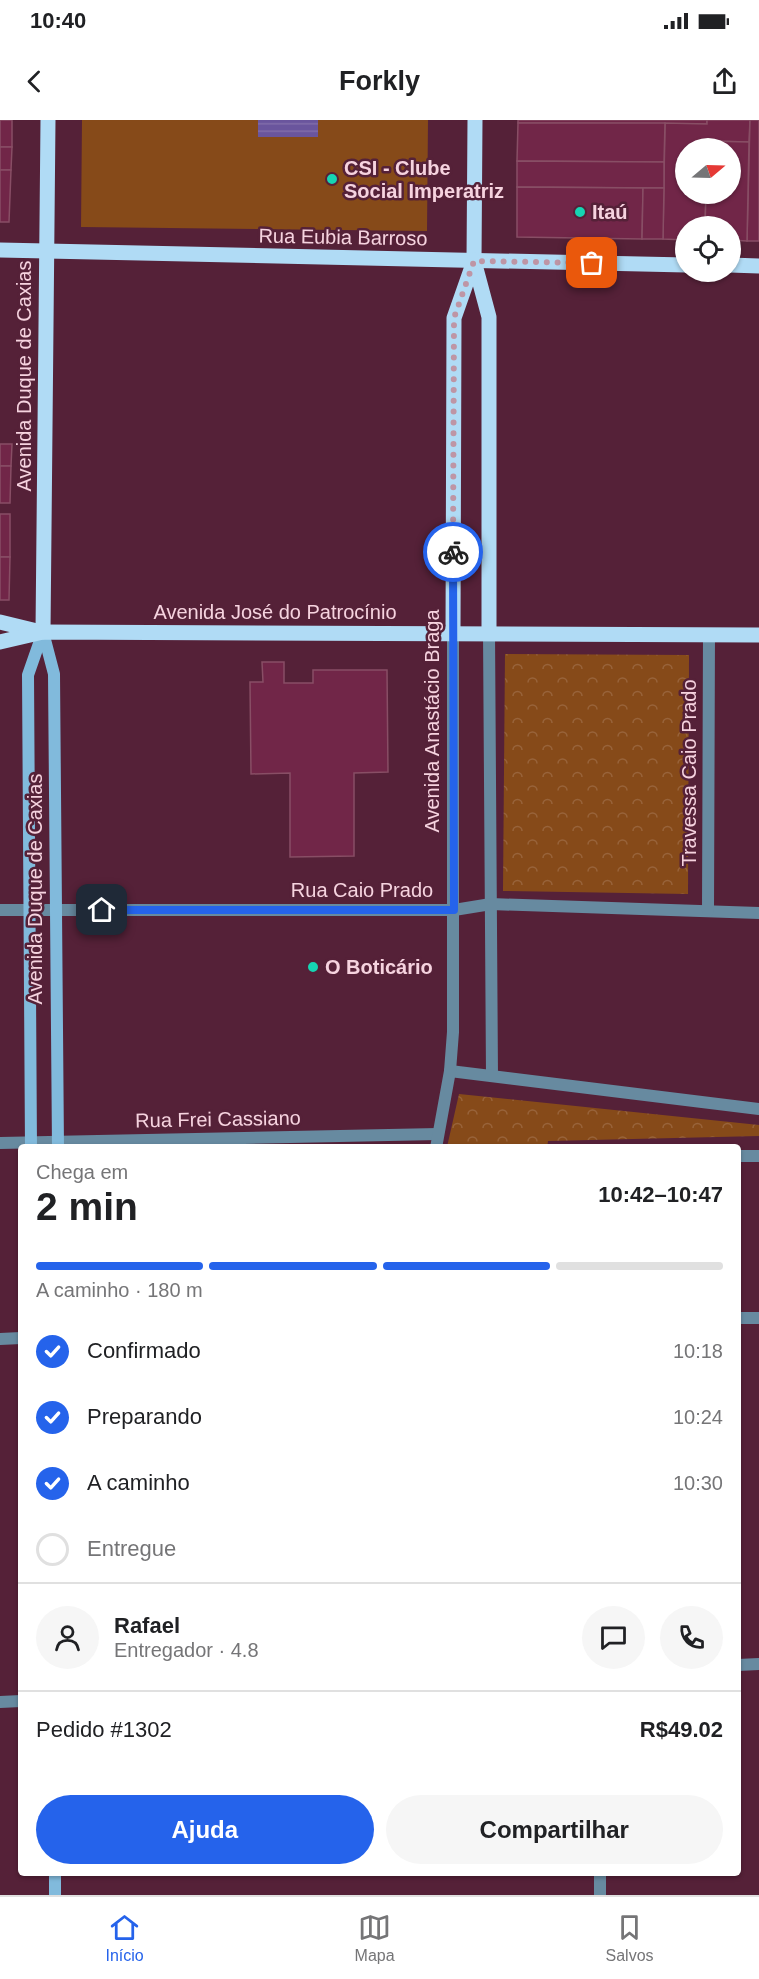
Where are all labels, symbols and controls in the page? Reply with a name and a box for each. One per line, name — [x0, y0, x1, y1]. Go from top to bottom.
text: 10:40 — [30, 8, 86, 33]
icon: back — [18, 65, 51, 98]
icon: share — [708, 65, 741, 98]
text: Forkly — [339, 66, 420, 96]
north arrow — [675, 138, 741, 204]
map controls — [675, 138, 741, 282]
place label: CSI - Clube Social Imperatriz — [344, 157, 504, 202]
marker: CSI - Clube Social Imperatriz — [325, 172, 339, 186]
place label: Itaú — [592, 201, 628, 223]
marker: Itaú — [573, 205, 587, 219]
button: locate — [675, 216, 741, 282]
street label: Rua Eubia Barroso — [258, 225, 428, 249]
pin — [566, 237, 617, 288]
icon: bag — [575, 246, 608, 279]
street label: Avenida Duque de Caxias — [13, 261, 35, 491]
courier — [423, 522, 483, 582]
icon: bike — [437, 536, 470, 569]
street label: Avenida José do Patrocínio — [153, 601, 397, 623]
street label: Avenida Anastácio Braga — [421, 609, 443, 833]
street label: Travessa Caio Prado — [678, 679, 700, 867]
street label: Avenida Duque de Caxias — [24, 774, 46, 1004]
street label: Rua Caio Prado — [291, 879, 433, 901]
pin — [76, 884, 127, 935]
icon: home — [85, 893, 118, 926]
place label: O Boticário — [325, 956, 433, 978]
marker: O Boticário — [306, 960, 320, 974]
street label: Rua Frei Cassiano — [135, 1107, 301, 1131]
text: Chega em — [36, 1161, 128, 1183]
text: 10:42–10:47 — [598, 1182, 723, 1207]
text: 2 min — [36, 1185, 138, 1228]
text: A caminho · 180 m — [36, 1279, 203, 1301]
icon: check — [36, 1335, 69, 1368]
text: Confirmado — [87, 1338, 201, 1363]
text: 10:18 — [673, 1340, 723, 1362]
icon: check — [36, 1401, 69, 1434]
text: Preparando — [87, 1404, 202, 1429]
text: 10:24 — [673, 1406, 723, 1428]
icon: check — [36, 1467, 69, 1500]
text: A caminho — [87, 1470, 190, 1495]
text: 10:30 — [673, 1472, 723, 1494]
text: Entregue — [87, 1536, 176, 1561]
button: person — [36, 1606, 99, 1669]
button: chat — [582, 1606, 645, 1669]
button: phone — [660, 1606, 723, 1669]
text: Rafael — [114, 1613, 180, 1638]
text: Entregador · 4.8 — [114, 1639, 259, 1661]
text: Pedido #1302 — [36, 1717, 172, 1742]
text: R$49.02 — [640, 1717, 723, 1742]
button: Ajuda — [36, 1795, 374, 1864]
button: Compartilhar — [386, 1795, 723, 1864]
tab: Início — [105, 1911, 144, 1965]
tab: Mapa — [355, 1911, 395, 1965]
tab: Salvos — [606, 1911, 654, 1965]

